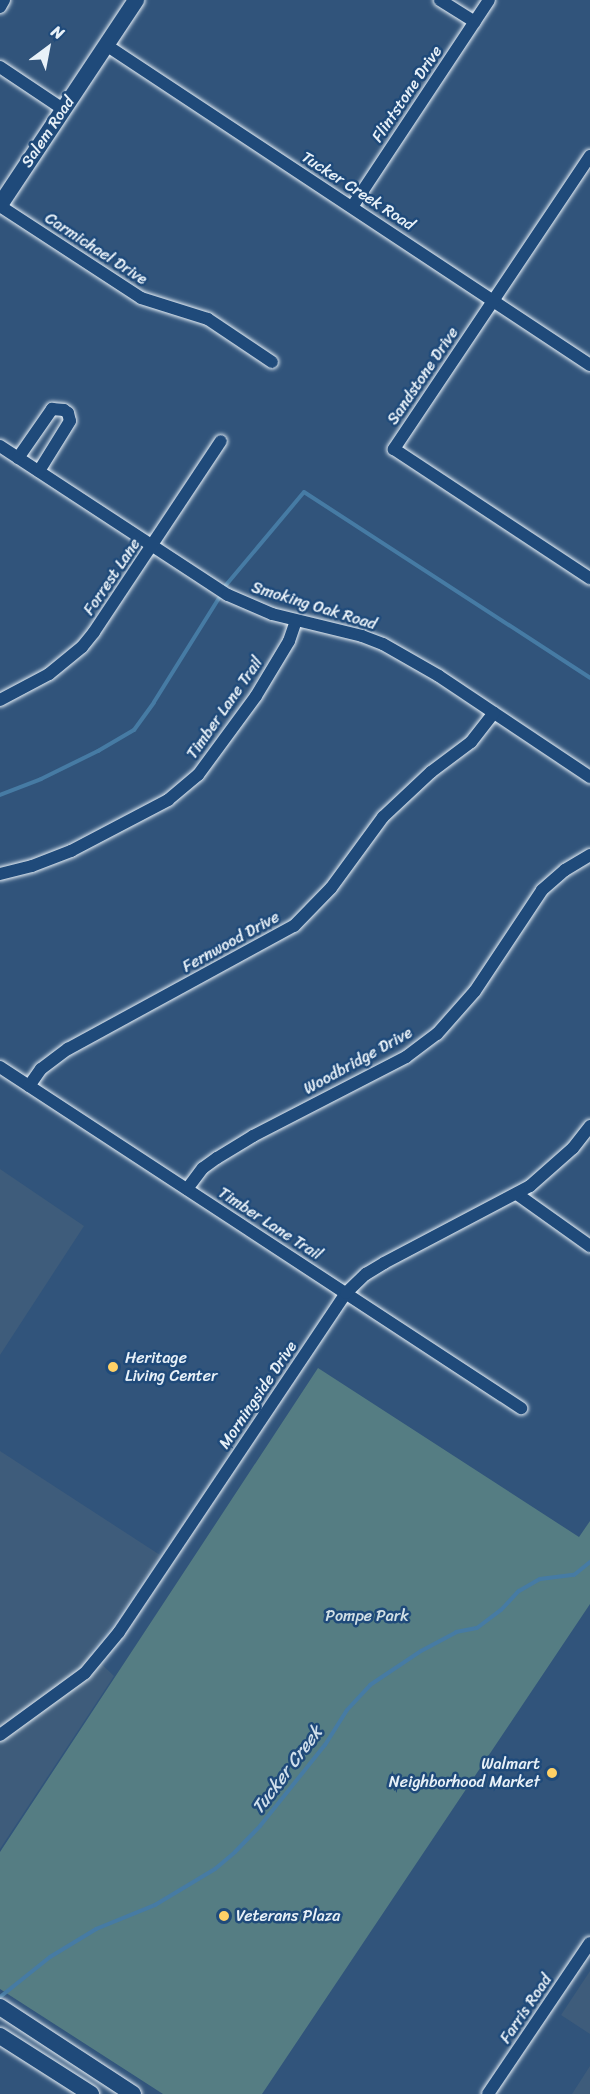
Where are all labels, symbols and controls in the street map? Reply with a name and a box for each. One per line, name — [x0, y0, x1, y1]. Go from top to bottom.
text: N — [45, 17, 70, 48]
north arrow — [18, 18, 78, 78]
street label: Flintstone Drive — [368, 42, 446, 146]
street label: Salem Road — [17, 93, 79, 171]
street label: Tucker Creek Road — [298, 147, 418, 235]
street label: Carmichael Drive — [41, 209, 151, 289]
street label: Sandstone Drive — [383, 324, 463, 428]
street label: Forrest Lane — [79, 535, 145, 619]
street label: Smoking Oak Road — [249, 578, 379, 634]
street label: Timber Lane Trail — [183, 653, 267, 763]
street label: Fernwood Drive — [179, 907, 283, 977]
street label: Woodbridge Drive — [300, 1023, 416, 1099]
street label: Timber Lane Trail — [214, 1183, 326, 1265]
street label: Morningside Drive — [215, 1337, 301, 1453]
place label: Heritage Living Center — [125, 1348, 218, 1386]
marker: Heritage Living Center — [106, 1360, 120, 1374]
park label: Pompe Park — [325, 1606, 409, 1626]
water label: Tucker Creek — [247, 1722, 327, 1818]
place label: Walmart Neighborhood Market — [389, 1754, 540, 1792]
marker: Walmart Neighborhood Market — [545, 1766, 559, 1780]
place label: Veterans Plaza — [236, 1906, 340, 1926]
marker: Veterans Plaza — [217, 1909, 231, 1923]
street label: Farris Road — [496, 1971, 556, 2047]

